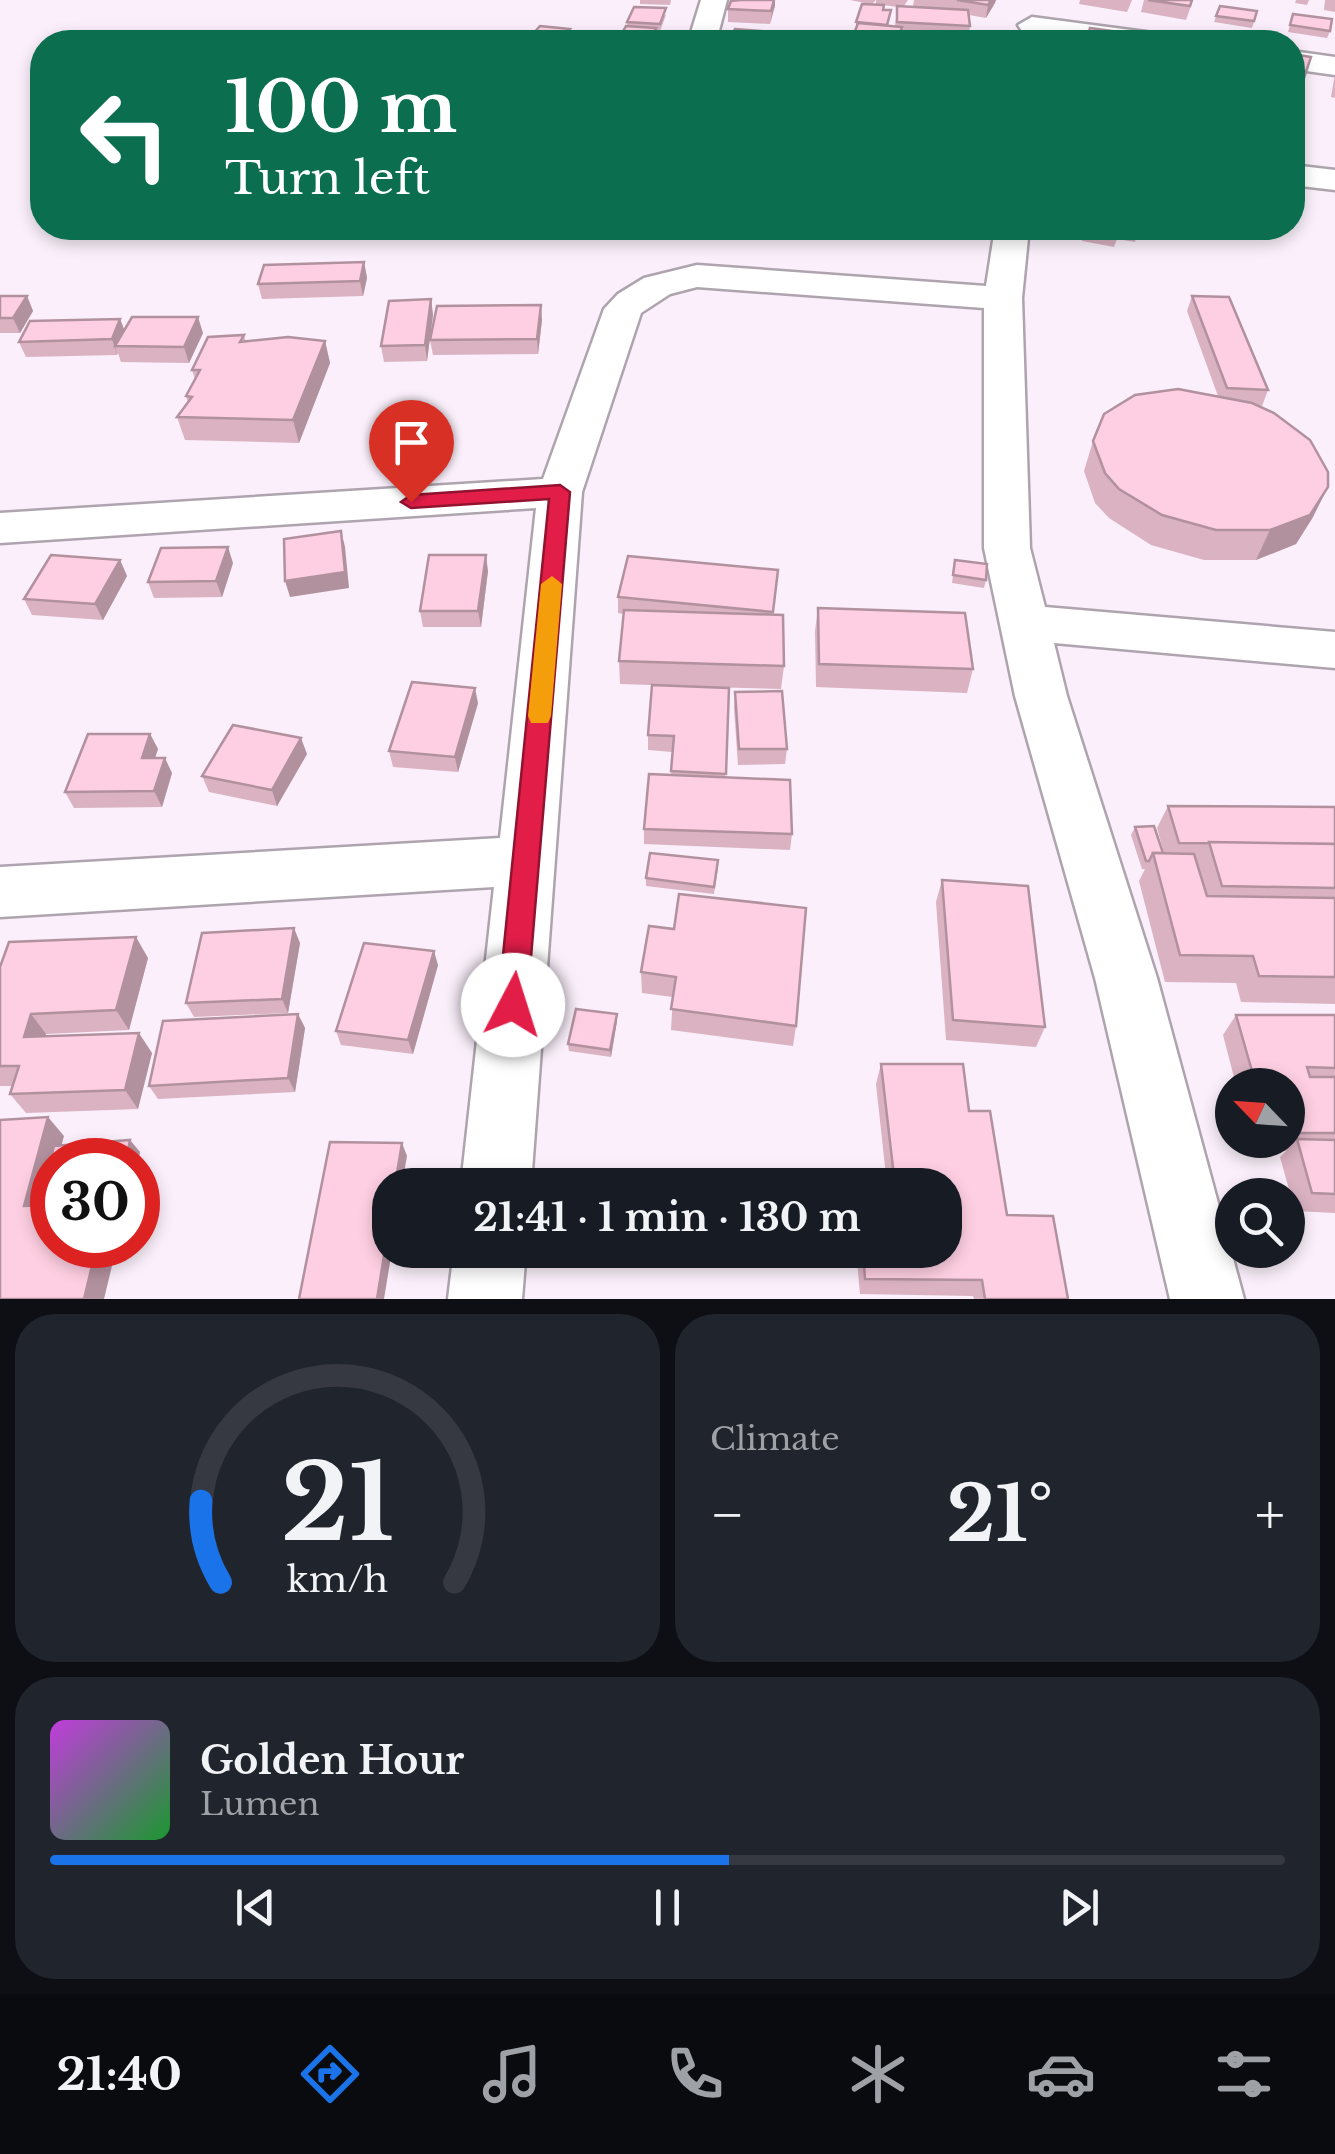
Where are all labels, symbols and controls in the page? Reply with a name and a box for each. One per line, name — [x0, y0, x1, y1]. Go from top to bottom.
text: 100 m — [225, 64, 457, 151]
icon: left — [60, 70, 190, 200]
text: Turn left — [225, 150, 430, 206]
pin — [369, 400, 454, 503]
icon: arrive — [384, 415, 439, 470]
position arrow — [461, 953, 565, 1057]
north arrow — [1215, 1068, 1305, 1158]
map controls — [1215, 1068, 1305, 1268]
speed limit sign: 30 — [30, 1138, 160, 1268]
button: search — [1215, 1178, 1305, 1268]
text: 21:41 · 1 min · 130 m — [473, 1194, 861, 1241]
text: Climate — [710, 1419, 839, 1459]
text: 21 — [281, 1439, 394, 1568]
text: 21° — [947, 1468, 1053, 1561]
text: − — [710, 1481, 745, 1549]
text: + — [1255, 1481, 1285, 1549]
text: km/h — [287, 1557, 388, 1602]
text: Golden Hour — [200, 1737, 464, 1784]
text: Lumen — [200, 1784, 319, 1824]
icon: previous — [228, 1880, 283, 1935]
icon: pause — [640, 1880, 695, 1935]
icon: next — [1052, 1880, 1107, 1935]
icon: directions — [295, 2039, 365, 2109]
icon: music — [477, 2039, 547, 2109]
icon: phone — [660, 2039, 730, 2109]
icon: climate — [843, 2039, 913, 2109]
icon: car — [1026, 2039, 1096, 2109]
icon: filters — [1209, 2039, 1279, 2109]
text: 21:40 — [56, 2046, 182, 2102]

